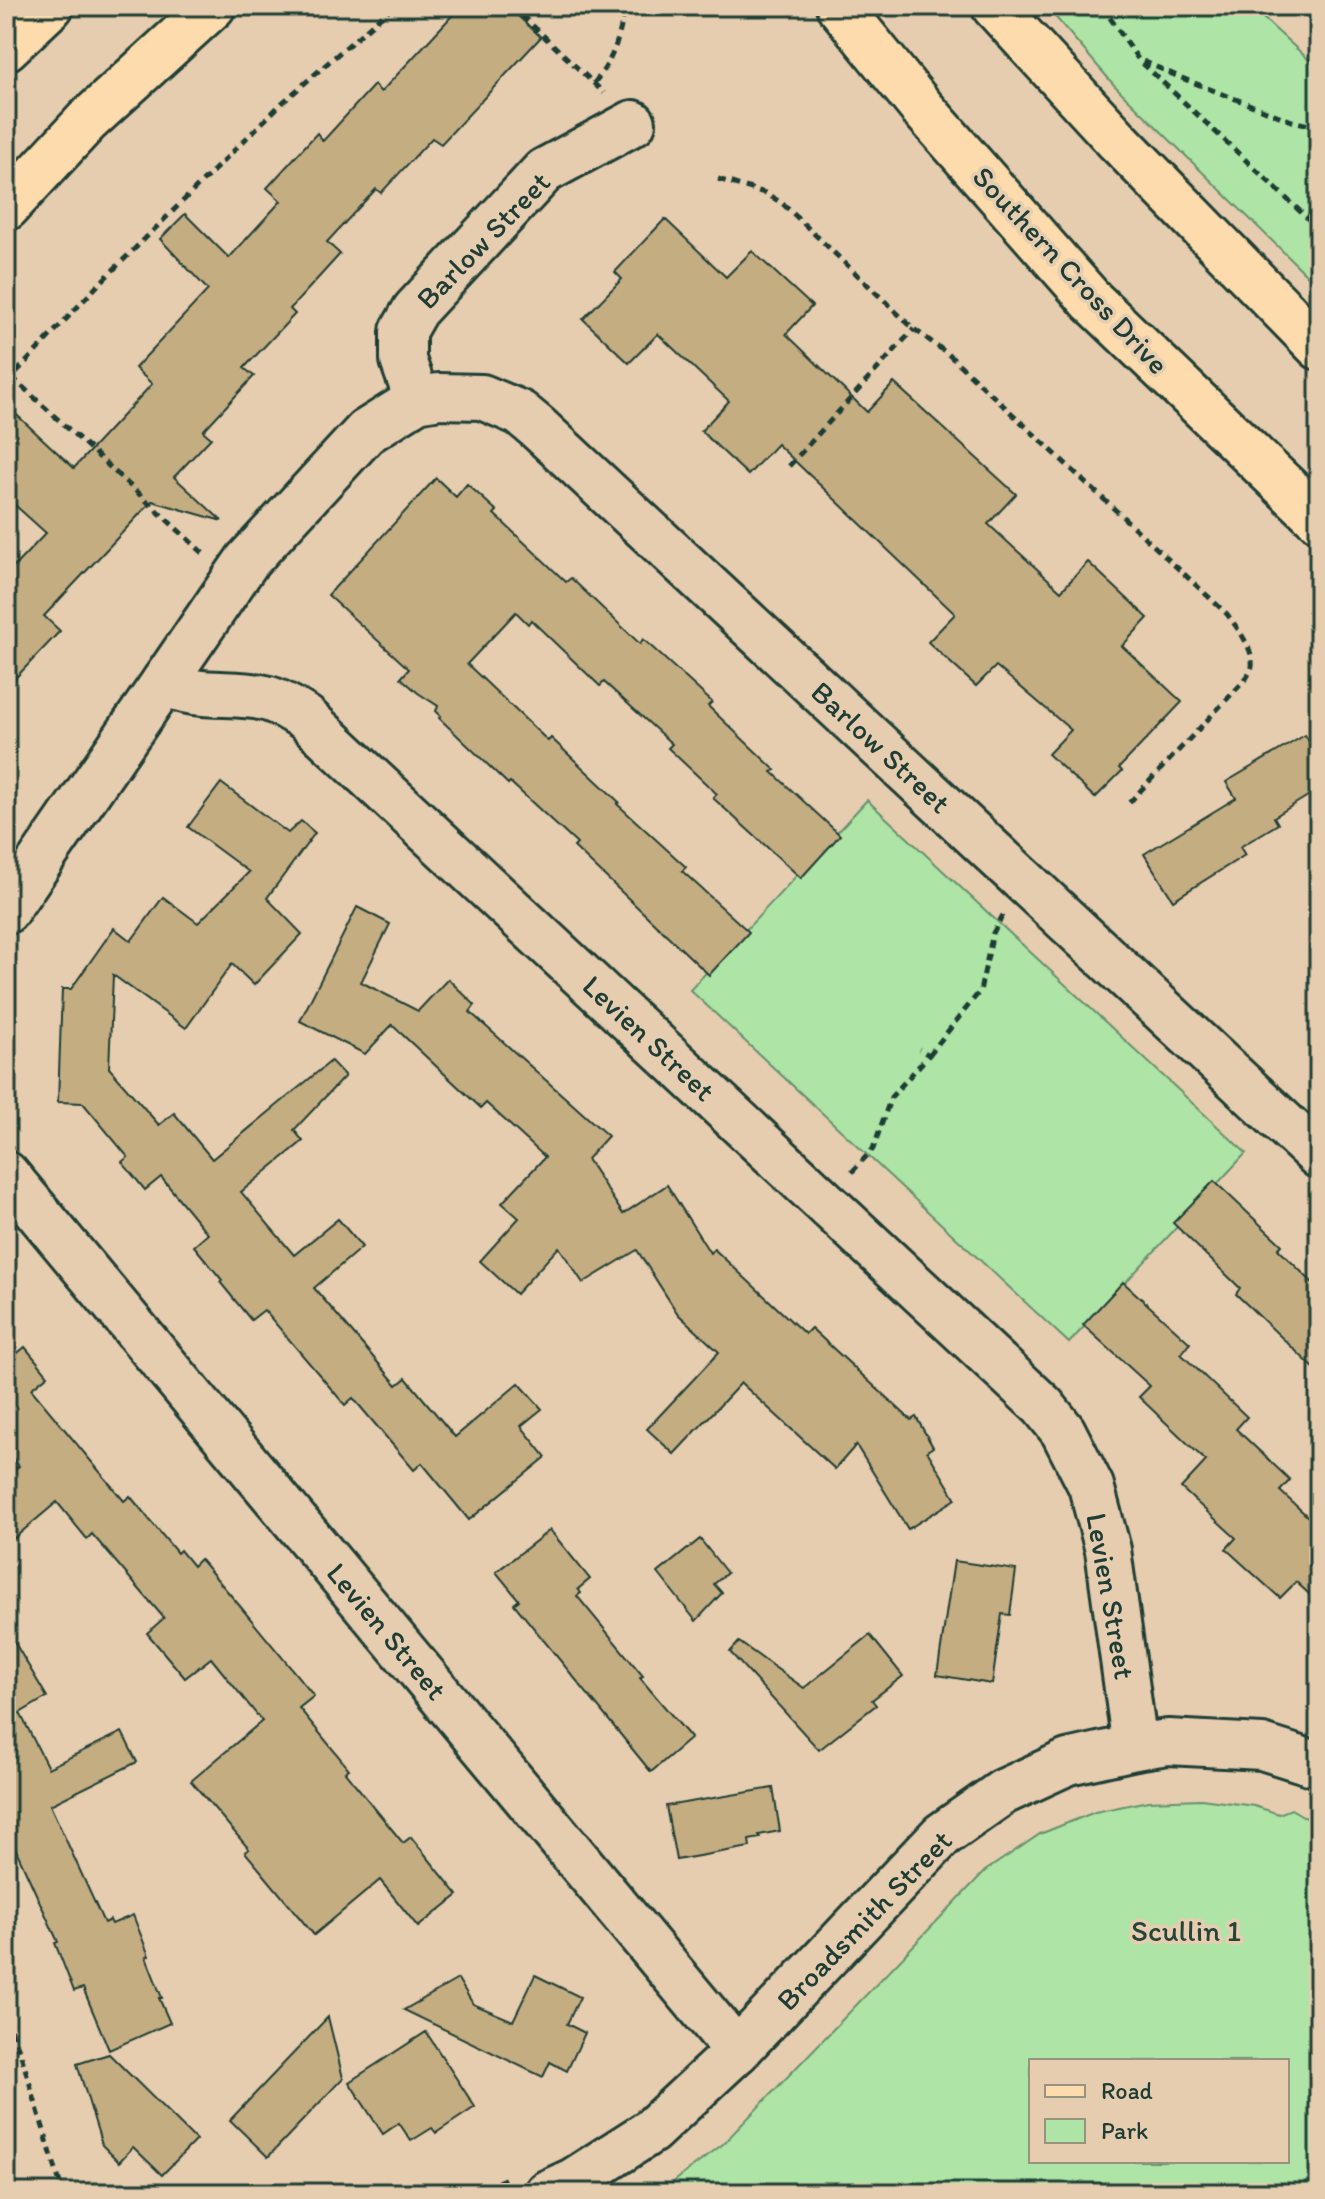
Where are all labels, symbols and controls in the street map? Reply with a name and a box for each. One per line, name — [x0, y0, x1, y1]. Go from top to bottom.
street label: Southern Cross Drive — [965, 158, 1177, 382]
street label: Barlow Street — [408, 163, 558, 317]
street label: Barlow Street — [804, 673, 958, 821]
street label: Levien Street — [575, 967, 723, 1109]
street label: Levien Street — [1078, 1510, 1144, 1682]
street label: Levien Street — [319, 1555, 455, 1707]
street label: Broadsmith Street — [768, 1822, 960, 2018]
park label: Scullin 1 — [1131, 1912, 1241, 1949]
legend — [1029, 2059, 1289, 2163]
text: Road — [1101, 2076, 1153, 2105]
text: Park — [1101, 2116, 1148, 2145]

